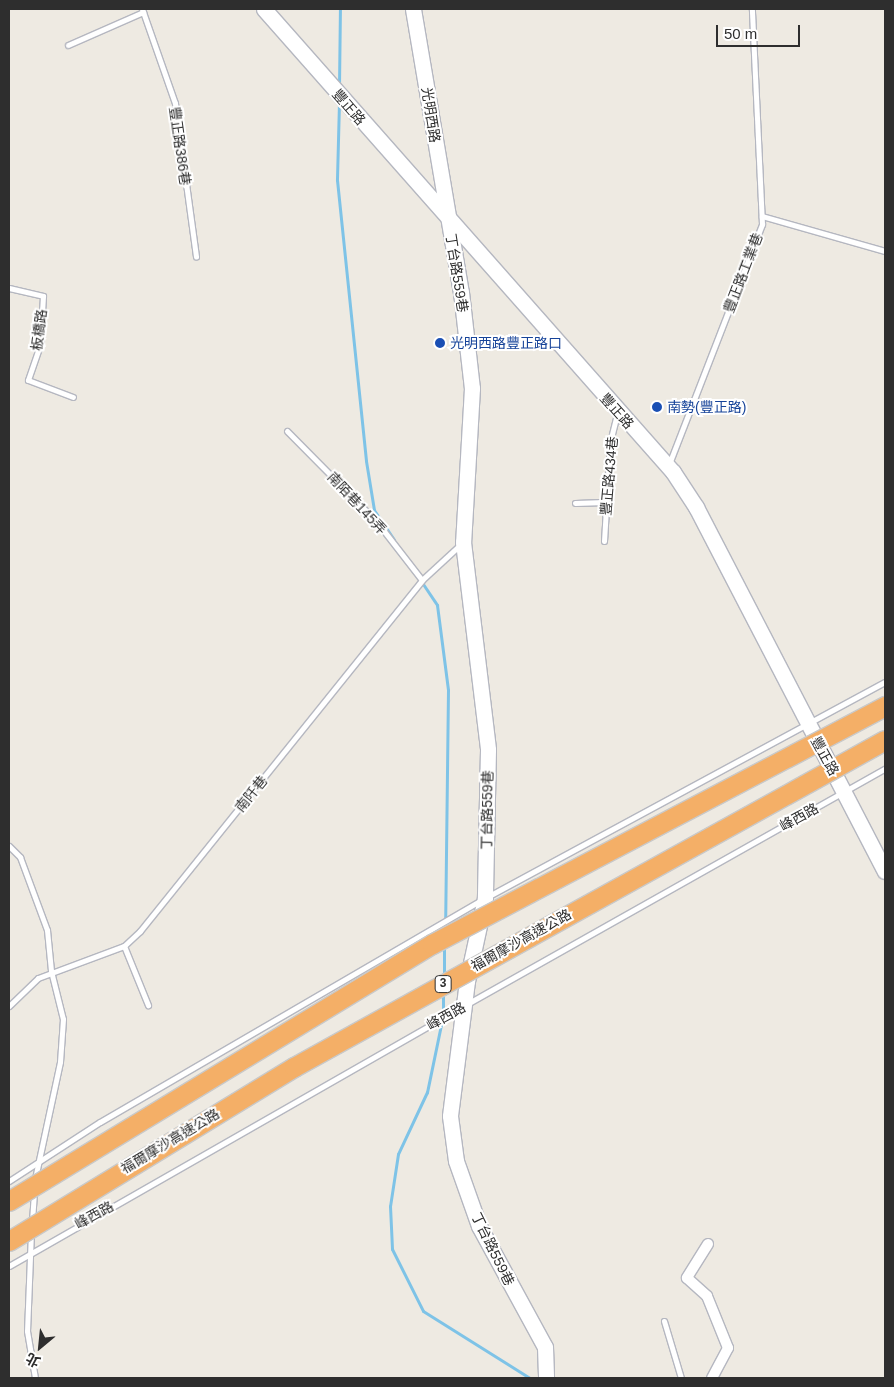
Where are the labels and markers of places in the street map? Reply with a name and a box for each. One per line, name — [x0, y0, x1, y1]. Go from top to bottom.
place label: 光明西路豐正路口 — [450, 335, 562, 351]
marker: 光明西路豐正路口 — [434, 337, 446, 349]
place label: 南勢(豐正路) — [667, 399, 746, 415]
marker: 南勢(豐正路) — [651, 401, 663, 413]

